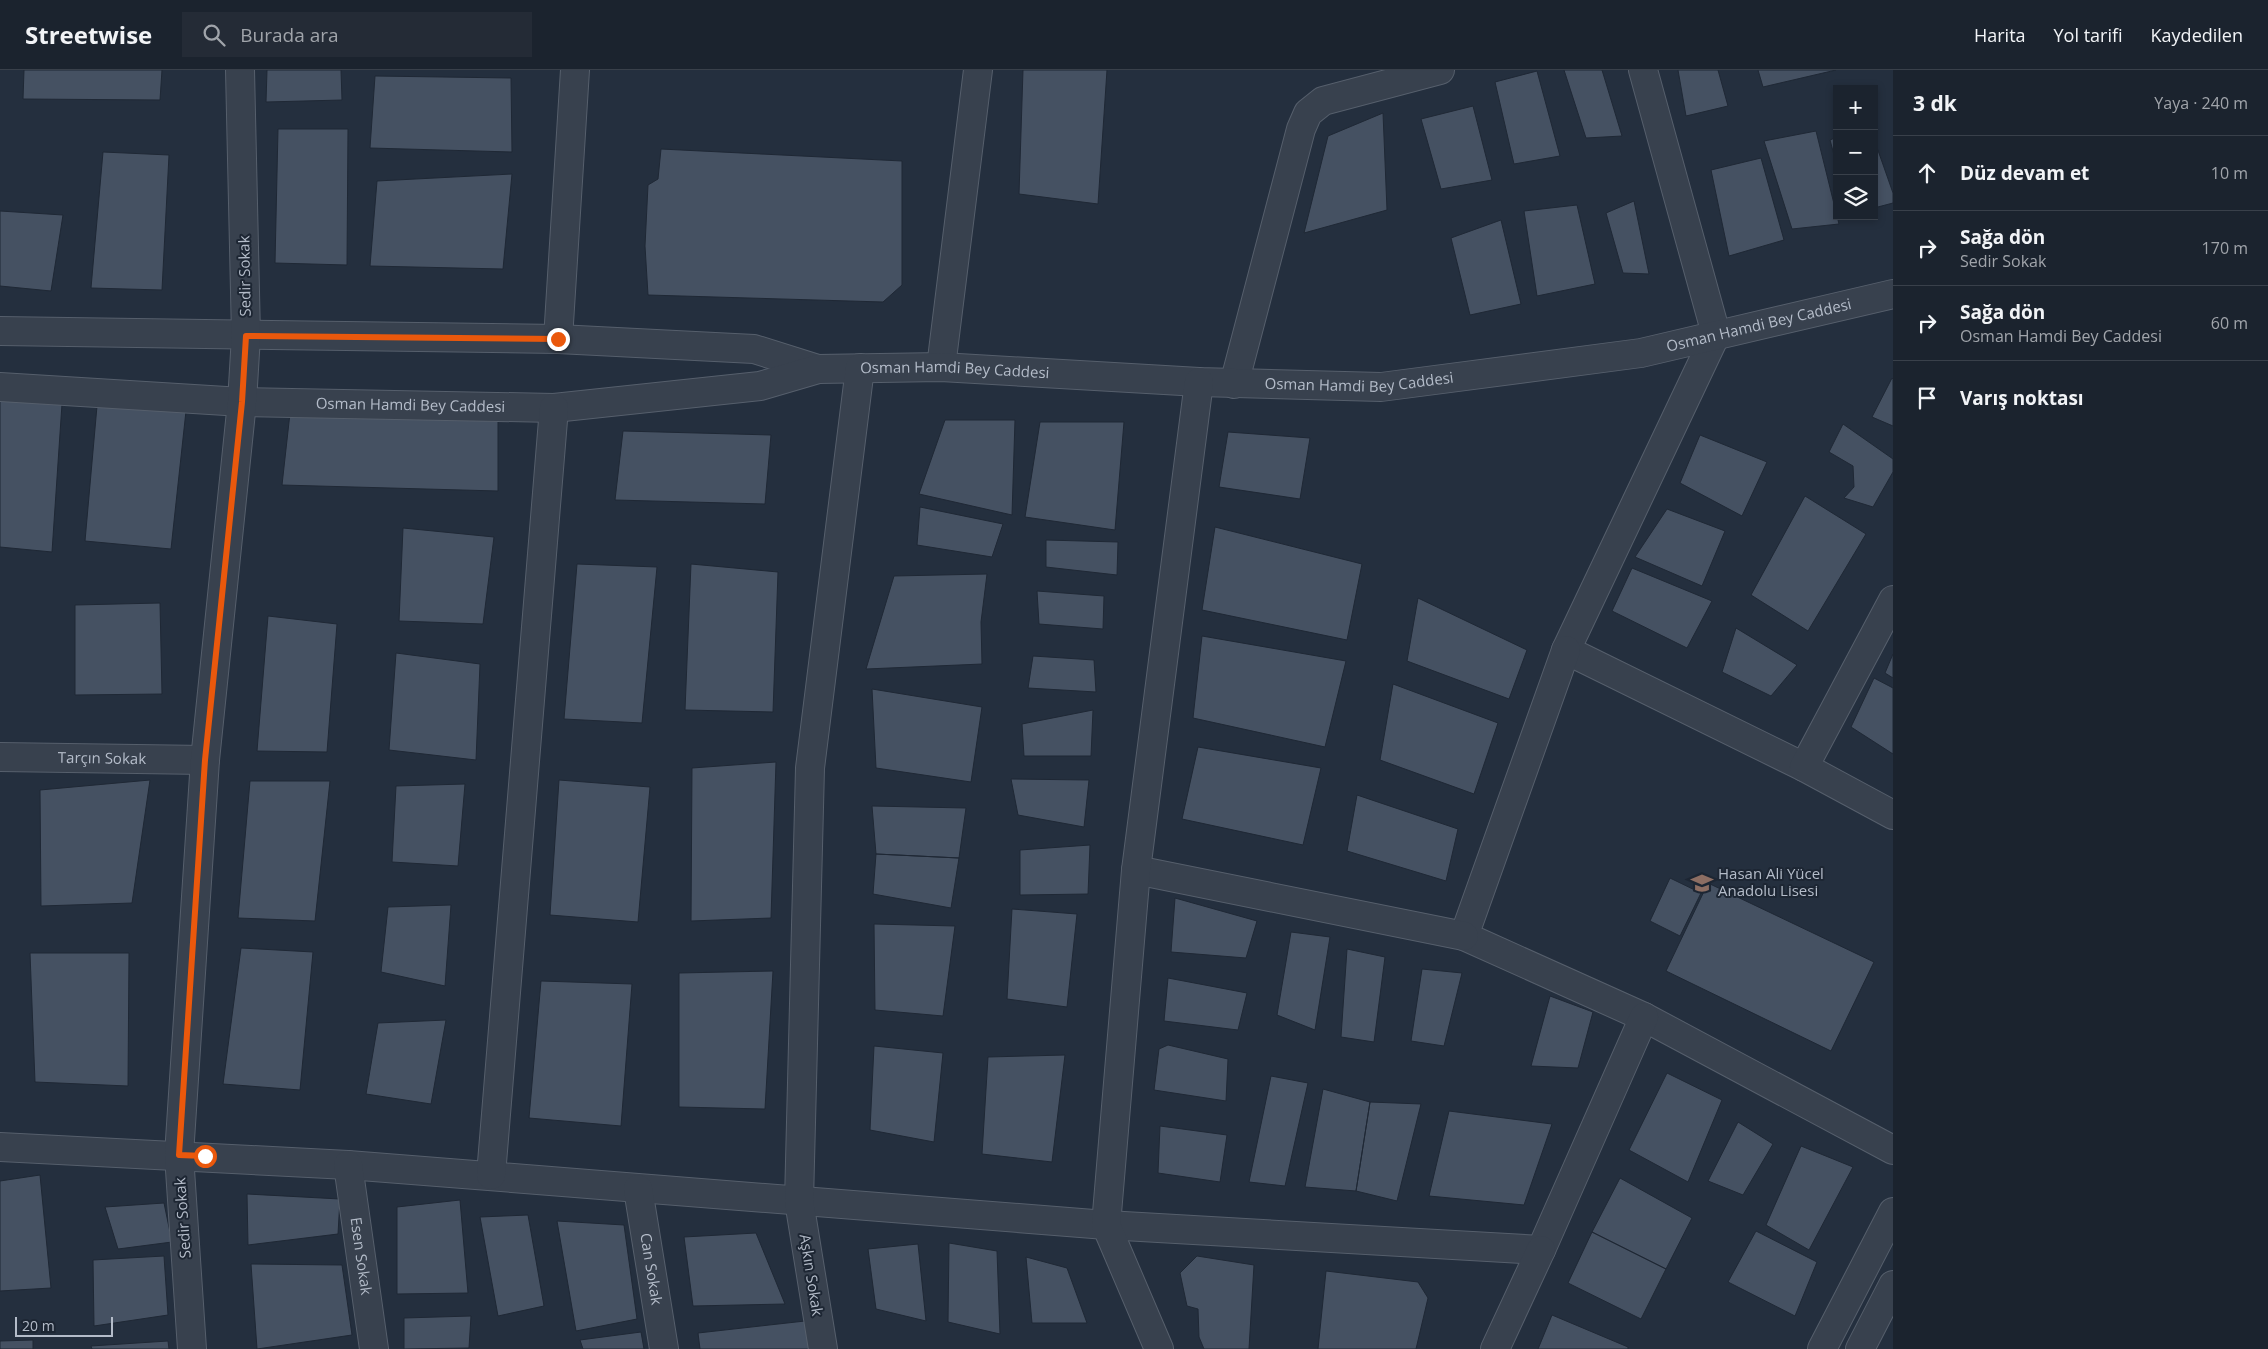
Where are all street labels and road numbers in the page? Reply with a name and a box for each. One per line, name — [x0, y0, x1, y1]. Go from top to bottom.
street label: Sedir Sokak — [233, 235, 255, 317]
street label: Osman Hamdi Bey Caddesi — [1664, 293, 1853, 356]
street label: Osman Hamdi Bey Caddesi — [860, 356, 1050, 382]
street label: Osman Hamdi Bey Caddesi — [1264, 367, 1455, 396]
street label: Osman Hamdi Bey Caddesi — [316, 392, 505, 416]
street label: Tarçın Sokak — [58, 747, 146, 768]
street label: Sedir Sokak — [169, 1177, 195, 1259]
street label: Esen Sokak — [346, 1216, 377, 1296]
street label: Can Sokak — [636, 1232, 668, 1306]
street label: Aşkın Sokak — [796, 1232, 828, 1317]

